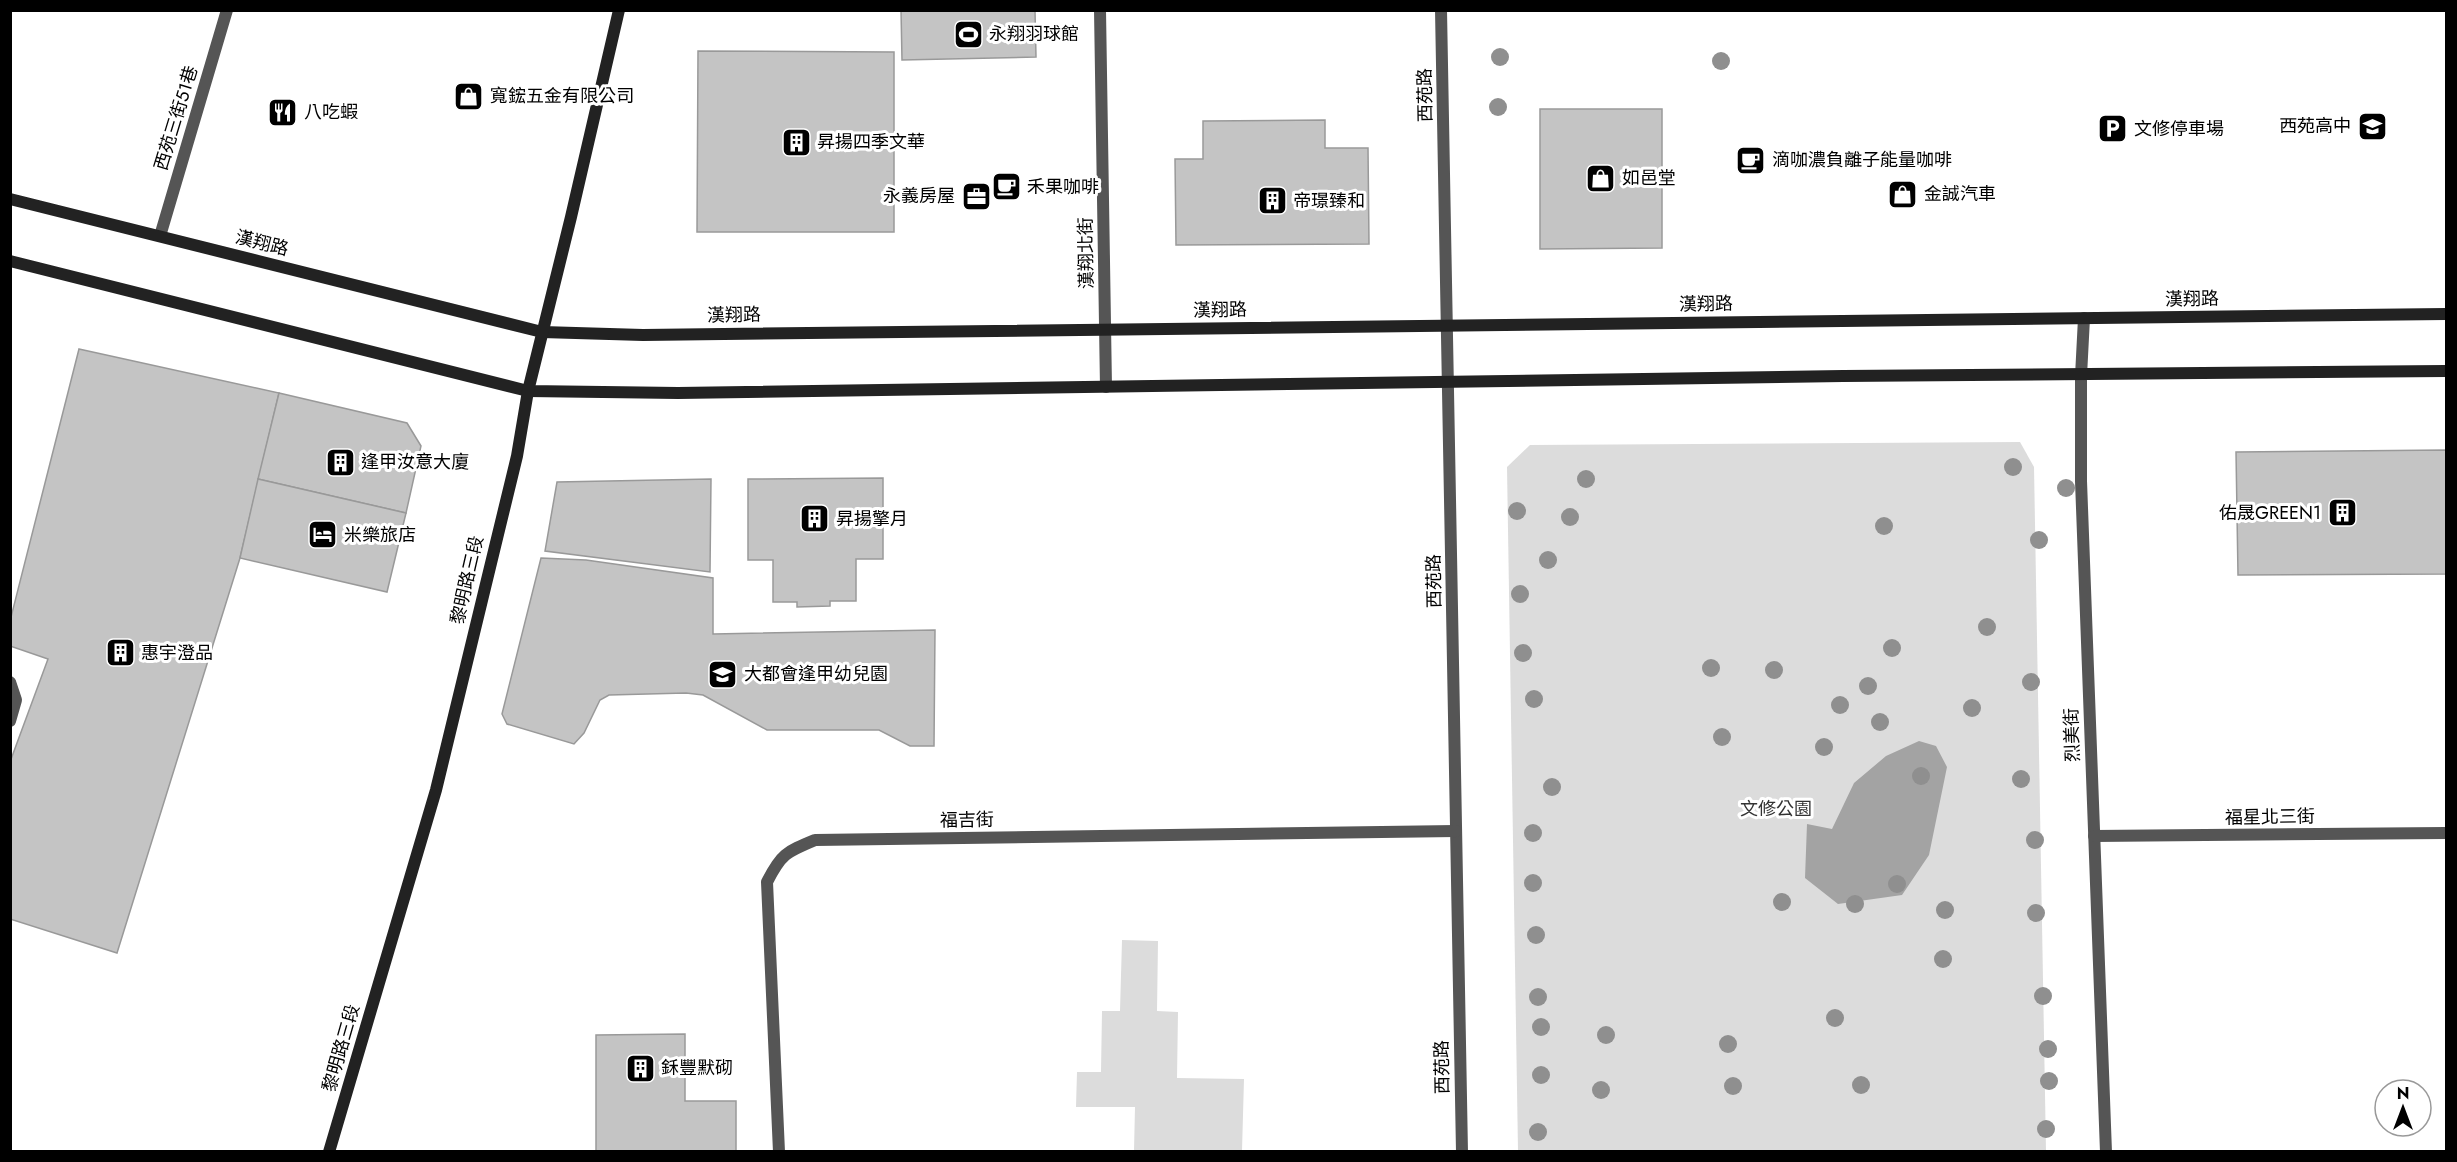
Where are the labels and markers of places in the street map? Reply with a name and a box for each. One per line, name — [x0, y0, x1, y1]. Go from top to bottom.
sports icon: 永翔羽球館 — [952, 18, 984, 50]
place label: 永翔羽球館 — [989, 21, 1079, 47]
shop icon: 寬鋐五金有限公司 — [453, 80, 485, 112]
place label: 寬鋐五金有限公司 — [490, 83, 634, 109]
restaurant icon: 八吃蝦 — [267, 96, 299, 128]
place label: 八吃蝦 — [304, 99, 358, 125]
school or university icon: 西苑高中 — [2356, 110, 2388, 142]
parking icon: 文修停車場 — [2097, 113, 2129, 145]
place label: 西苑高中 — [2279, 113, 2351, 139]
place label: 文修停車場 — [2134, 116, 2224, 142]
building icon: 昇揚四季文華 — [780, 126, 812, 158]
place label: 昇揚四季文華 — [817, 129, 925, 155]
cafe icon: 滴咖濃負離子能量咖啡 — [1735, 144, 1767, 176]
place label: 滴咖濃負離子能量咖啡 — [1772, 147, 1952, 173]
shop icon: 如邑堂 — [1585, 162, 1617, 194]
place label: 如邑堂 — [1622, 165, 1676, 191]
cafe icon: 禾果咖啡 — [990, 171, 1022, 203]
place label: 禾果咖啡 — [1027, 174, 1099, 200]
shop icon: 金誠汽車 — [1887, 178, 1919, 210]
office icon: 永義房屋 — [960, 180, 992, 212]
place label: 金誠汽車 — [1924, 181, 1996, 207]
place label: 永義房屋 — [883, 183, 955, 209]
building icon: 帝璟臻和 — [1256, 185, 1288, 217]
place label: 帝璟臻和 — [1293, 188, 1365, 214]
building icon: 逢甲汝意大廈 — [324, 446, 356, 478]
place label: 逢甲汝意大廈 — [361, 449, 469, 475]
building icon: 佑晟GREEN1 — [2326, 497, 2358, 529]
place label: 佑晟GREEN1 — [2219, 500, 2321, 526]
building icon: 昇揚擎月 — [799, 503, 831, 535]
place label: 昇揚擎月 — [836, 506, 908, 532]
hotel icon: 米樂旅店 — [307, 519, 339, 551]
place label: 米樂旅店 — [344, 522, 416, 548]
building icon: 惠宇澄品 — [104, 637, 136, 669]
place label: 惠宇澄品 — [141, 640, 213, 666]
school or university icon: 大都會逢甲幼兒園 — [707, 658, 739, 690]
place label: 大都會逢甲幼兒園 — [744, 661, 888, 687]
building icon: 鉌豐默砌 — [624, 1052, 656, 1084]
place label: 鉌豐默砌 — [661, 1055, 733, 1081]

